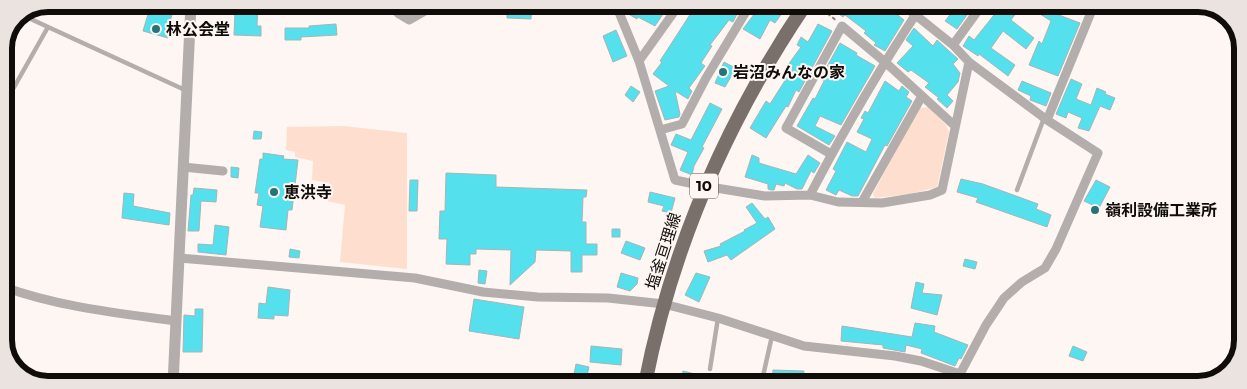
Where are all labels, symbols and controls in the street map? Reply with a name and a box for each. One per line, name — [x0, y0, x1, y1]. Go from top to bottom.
place label: 林公会堂 — [166, 20, 230, 39]
marker: 林公会堂 — [150, 23, 162, 35]
place label: 岩沼みんなの家 — [733, 63, 845, 82]
marker: 岩沼みんなの家 — [717, 66, 729, 78]
road number: 10 — [690, 174, 718, 198]
place label: 恵洪寺 — [284, 183, 332, 202]
marker: 恵洪寺 — [268, 186, 280, 198]
place label: 嶺利設備工業所 — [1105, 201, 1217, 220]
marker: 嶺利設備工業所 — [1089, 204, 1101, 216]
street label: 塩釜亘理線 — [642, 210, 685, 292]

